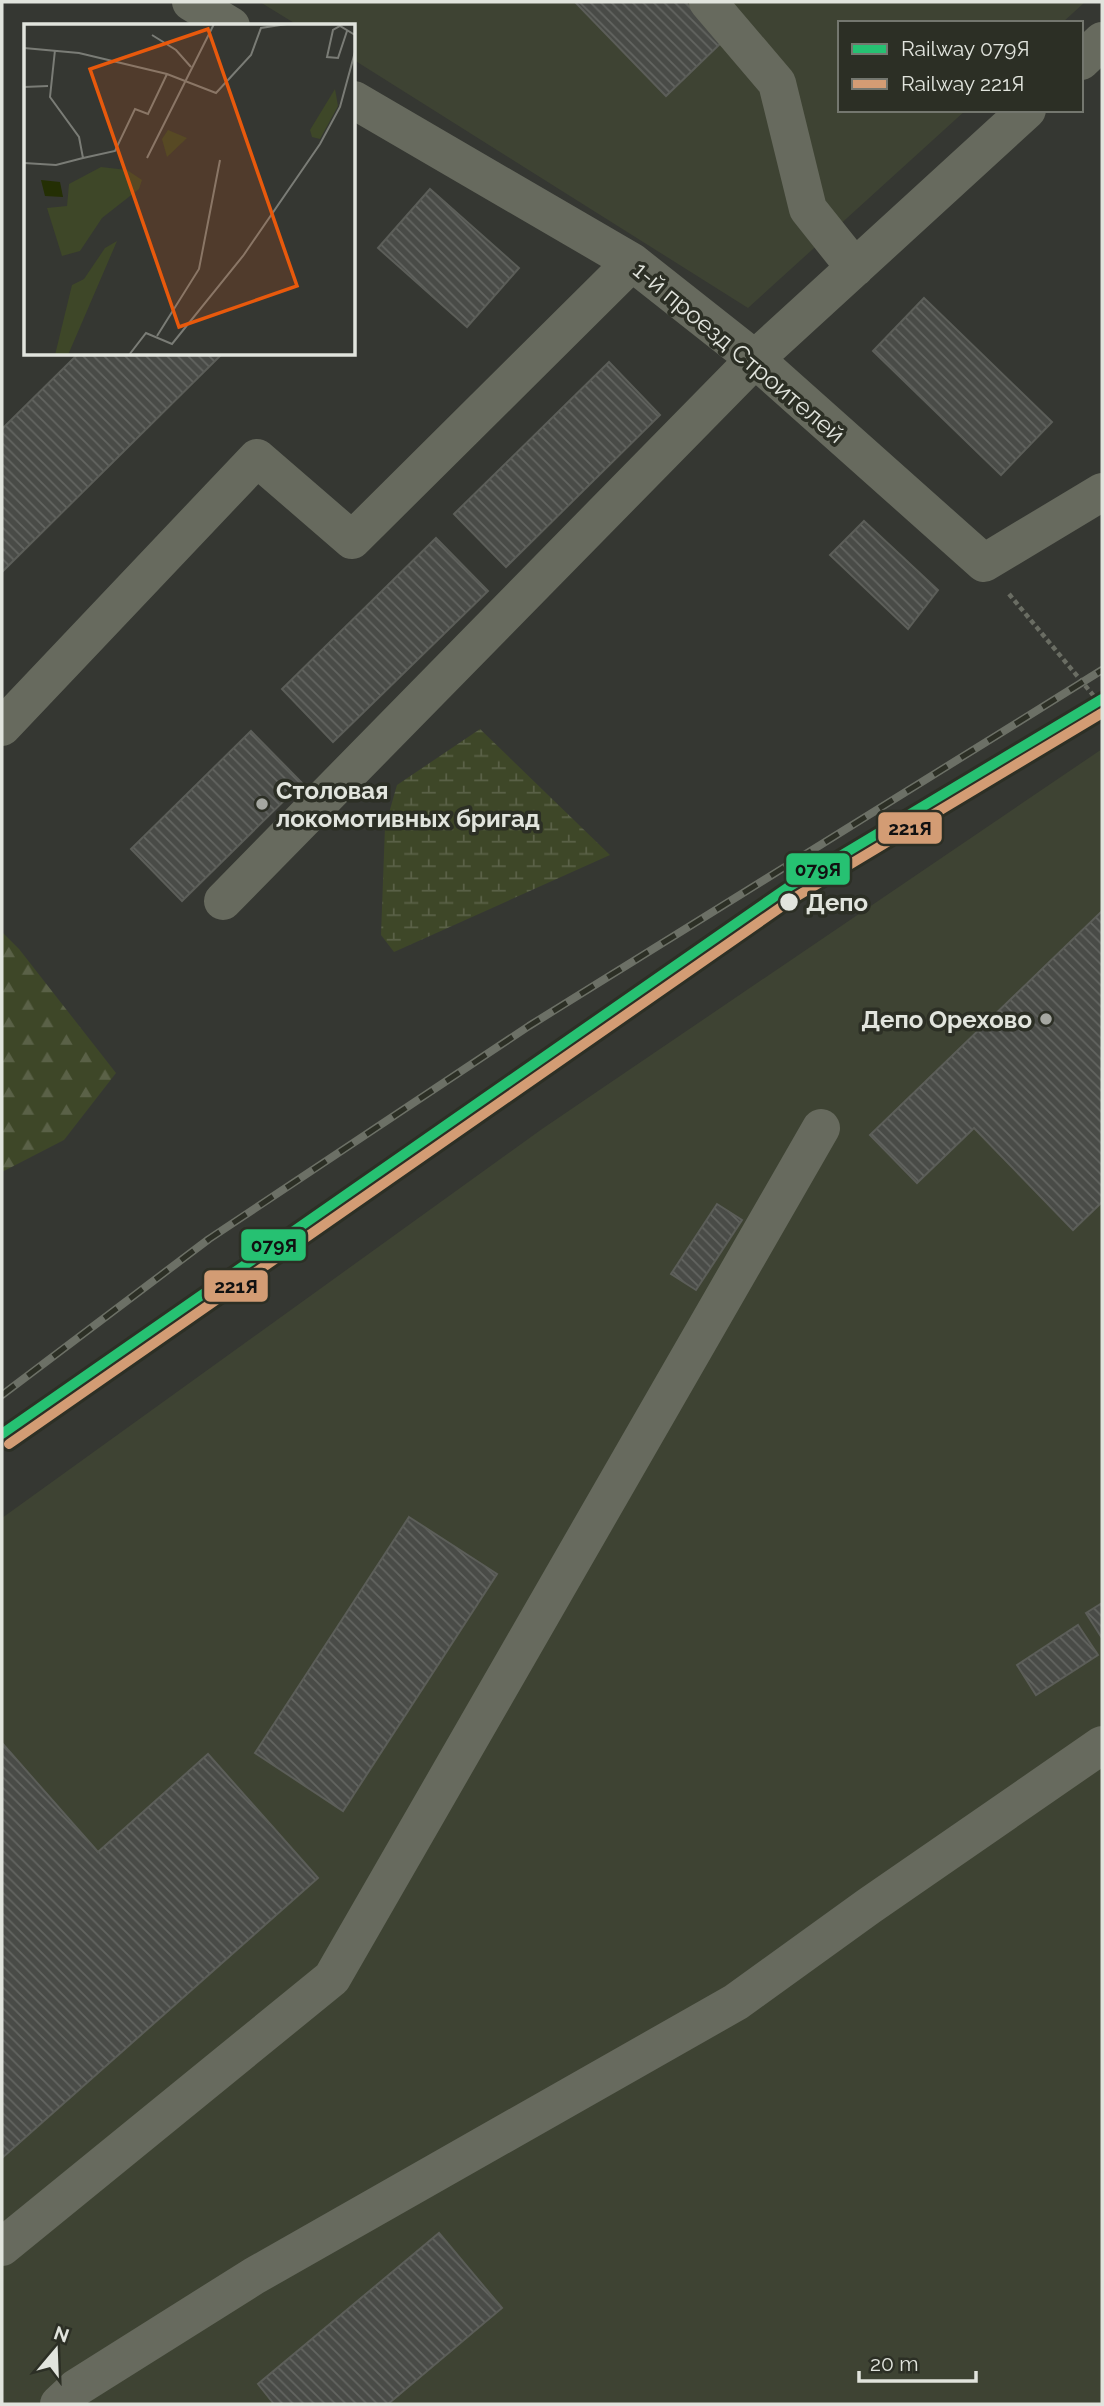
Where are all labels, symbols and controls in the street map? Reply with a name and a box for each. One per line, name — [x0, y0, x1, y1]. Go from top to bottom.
legend — [838, 21, 1083, 112]
inset map — [24, 24, 355, 355]
text: Railway 079Я — [901, 36, 1030, 61]
text: Railway 221Я — [901, 71, 1024, 96]
street label: 1-й проезд Строителей — [627, 255, 851, 449]
place label: Столовая локомотивных бригад — [276, 776, 540, 833]
marker: Столовая локомотивных бригад — [254, 796, 270, 812]
line badge: 221Я — [877, 811, 943, 845]
text: 221Я — [888, 817, 932, 839]
line badge: 079Я — [785, 852, 851, 886]
text: 079Я — [795, 858, 841, 880]
place label: Депо — [806, 888, 868, 917]
marker: Депо — [778, 891, 800, 913]
place label: Депо Орехово — [861, 1005, 1032, 1034]
marker: Депо Орехово — [1038, 1011, 1054, 1027]
line badge: 079Я — [240, 1228, 307, 1262]
text: 079Я — [251, 1234, 297, 1256]
line badge: 221Я — [203, 1269, 269, 1303]
text: 221Я — [214, 1275, 258, 1297]
north arrow — [21, 2315, 91, 2385]
text: N — [51, 2321, 72, 2347]
scale bar — [859, 2340, 976, 2384]
text: 20 m — [870, 2351, 918, 2376]

